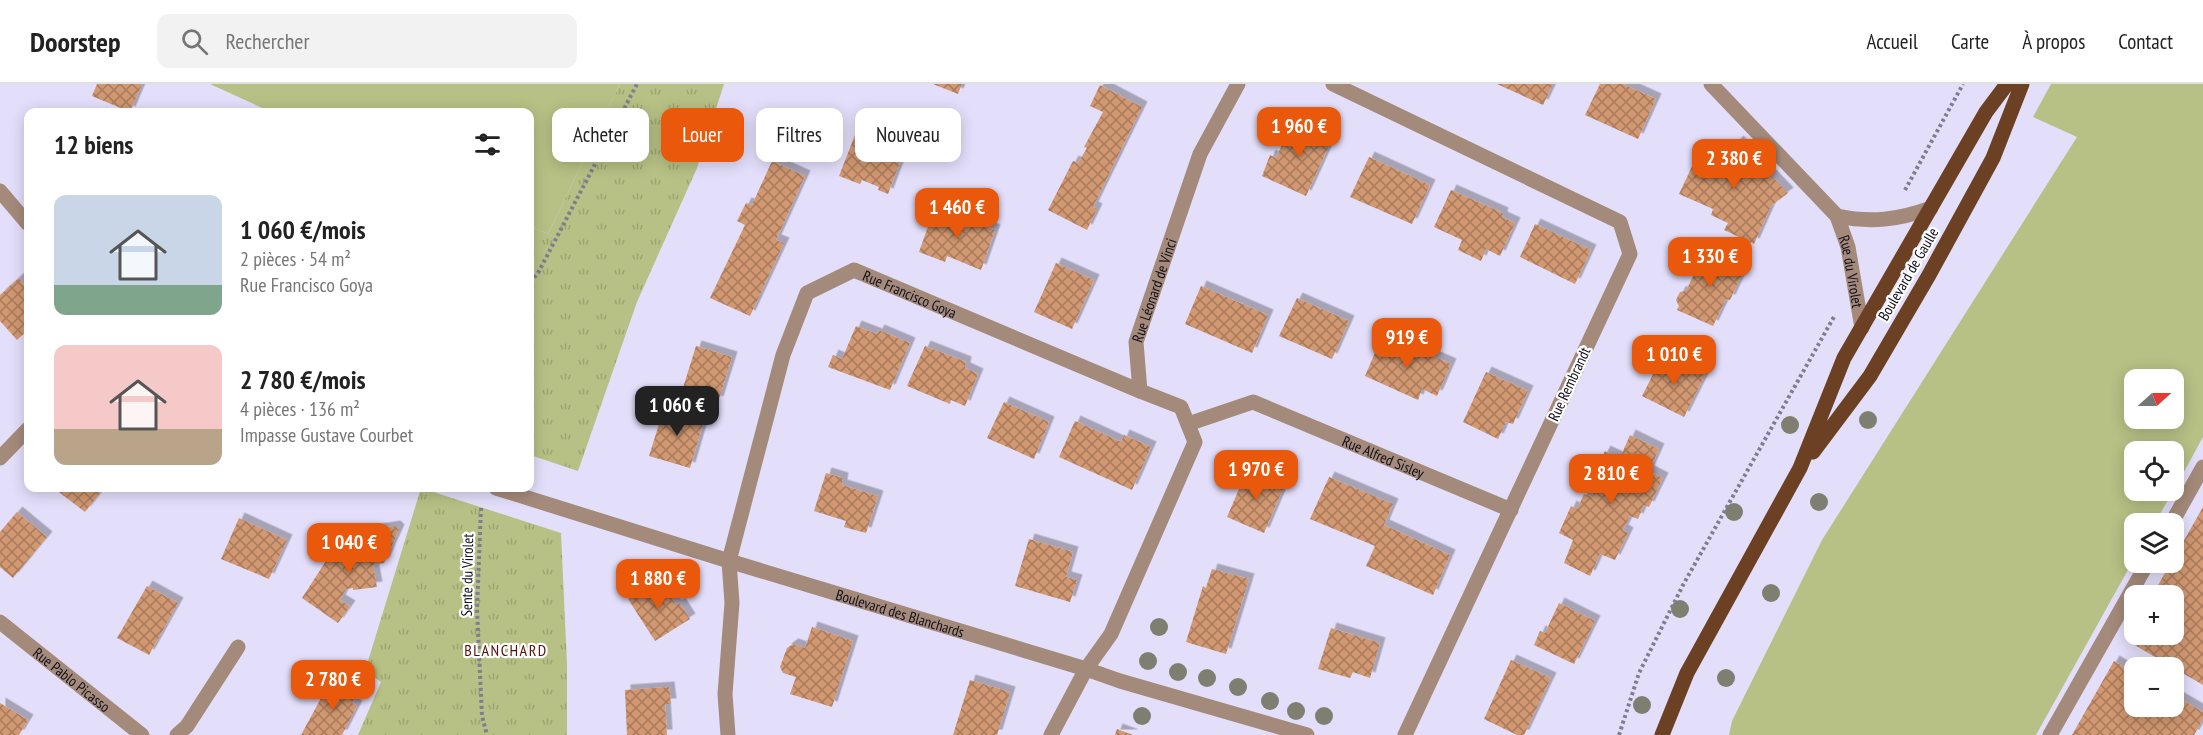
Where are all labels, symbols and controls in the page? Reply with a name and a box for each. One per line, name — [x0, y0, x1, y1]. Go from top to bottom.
search box — [157, 14, 577, 68]
text: Doorstep — [30, 23, 121, 60]
icon: search — [178, 25, 211, 58]
text: Rechercher — [226, 27, 309, 55]
text: Accueil — [1866, 28, 1918, 55]
text: Carte — [1951, 28, 1989, 55]
text: À propos — [2022, 28, 2085, 55]
text: Contact — [2118, 28, 2173, 55]
pin: 1 960 € — [1244, 107, 1354, 158]
chip: Acheter — [552, 108, 649, 162]
chip: Louer — [661, 108, 744, 162]
chip: Filtres — [756, 108, 843, 162]
chip: Nouveau — [855, 108, 961, 162]
text: 1 960 € — [1271, 113, 1327, 139]
text: 12 biens — [54, 128, 133, 161]
icon: filters — [471, 128, 504, 161]
pin: 2 380 € — [1679, 139, 1789, 190]
text: 2 380 € — [1706, 145, 1762, 171]
pin: 1 460 € — [902, 188, 1012, 239]
text: 1 460 € — [929, 194, 985, 220]
text: 1 060 €/mois — [240, 213, 366, 246]
icon: home — [102, 219, 174, 291]
street label: Boulevard de Gaulle — [1874, 224, 1942, 324]
street label: Rue du Virolet — [1835, 232, 1868, 309]
street label: Rue Léonard de Vinci — [1127, 236, 1180, 345]
pin: 1 330 € — [1655, 237, 1765, 288]
text: 1 330 € — [1682, 243, 1738, 269]
text: 2 pièces · 54 m² — [240, 246, 351, 272]
street label: Rue Francisco Goya — [860, 265, 960, 322]
text: Rue Francisco Goya — [240, 272, 373, 298]
pin: 919 € — [1365, 318, 1449, 369]
text: 919 € — [1386, 324, 1428, 350]
pin: 1 010 € — [1619, 335, 1729, 386]
text: 1 010 € — [1646, 341, 1702, 367]
street label: Rue Rembrandt — [1544, 344, 1594, 424]
text: 2 780 €/mois — [240, 363, 366, 396]
icon: home — [102, 369, 174, 441]
north arrow — [2124, 369, 2184, 429]
map controls — [2124, 369, 2184, 717]
pin: 1 060 € — [622, 386, 732, 437]
text: 1 060 € — [649, 392, 705, 418]
text: 4 pièces · 136 m² — [240, 396, 360, 422]
text: Impasse Gustave Courbet — [240, 422, 413, 448]
street label: Rue Alfred Sisley — [1340, 431, 1428, 482]
button: locate — [2124, 441, 2184, 501]
pin: 1 970 € — [1201, 450, 1311, 501]
pin: 2 810 € — [1556, 454, 1666, 505]
text: 1 970 € — [1228, 456, 1284, 482]
text: 2 810 € — [1583, 460, 1639, 486]
button: layers — [2124, 513, 2184, 573]
pin: 1 040 € — [294, 523, 404, 574]
text: 1 040 € — [321, 529, 377, 555]
street label: Sente du Virolet — [457, 533, 477, 617]
pin: 1 880 € — [603, 559, 713, 610]
text: 1 880 € — [630, 565, 686, 591]
street label: Boulevard des Blanchards — [834, 584, 967, 641]
button: + — [2124, 585, 2184, 645]
district label: BLANCHARD — [464, 640, 548, 660]
street label: Rue Pablo Picasso — [30, 643, 114, 716]
button: − — [2124, 657, 2184, 717]
pin: 2 780 € — [278, 660, 388, 711]
text: 2 780 € — [305, 666, 361, 692]

